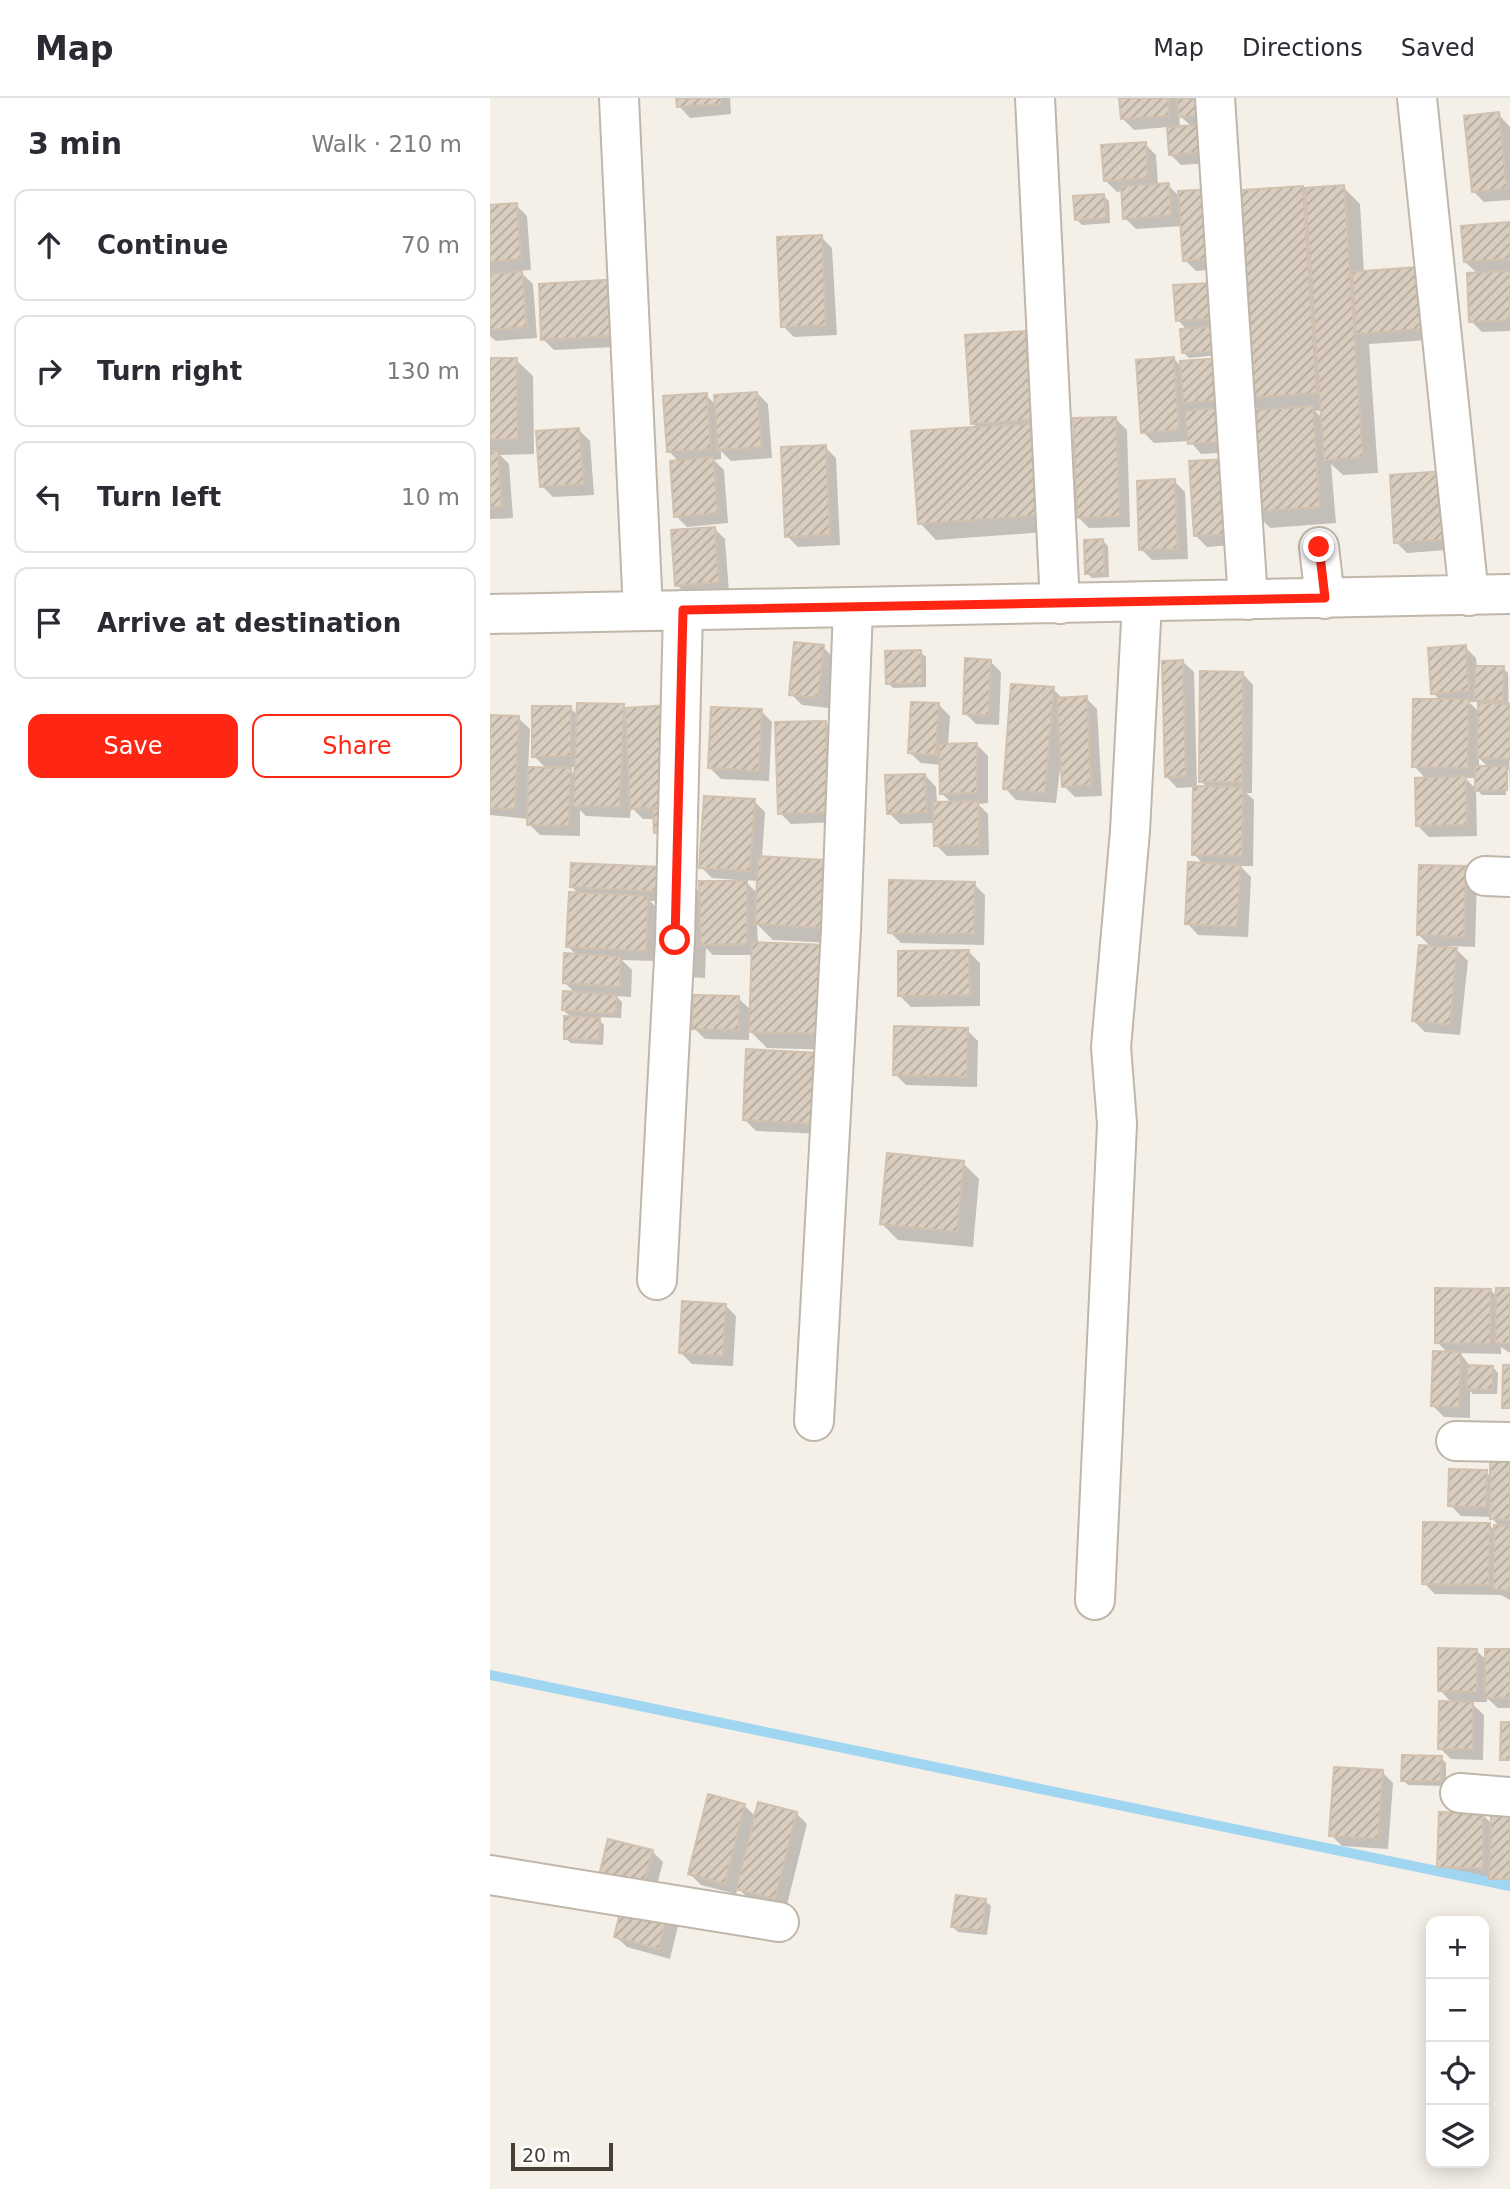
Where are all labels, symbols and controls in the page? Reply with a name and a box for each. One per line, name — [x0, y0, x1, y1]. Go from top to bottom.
text: Map — [35, 29, 114, 68]
text: Map — [1153, 34, 1204, 62]
text: Directions — [1242, 34, 1363, 62]
text: Saved — [1401, 34, 1475, 62]
text: 3 min — [28, 126, 122, 161]
text: Walk · 210 m — [311, 131, 462, 157]
icon: ahead — [30, 226, 68, 264]
text: Continue — [97, 230, 228, 260]
text: 70 m — [401, 232, 460, 258]
icon: right — [30, 352, 68, 390]
text: Turn right — [97, 356, 242, 386]
text: 130 m — [386, 358, 460, 384]
icon: left — [30, 478, 68, 516]
text: Turn left — [97, 482, 221, 512]
text: 10 m — [401, 484, 460, 510]
route end — [1303, 531, 1334, 562]
icon: arrive — [30, 604, 68, 642]
text: Arrive at destination — [97, 608, 401, 638]
button: Save — [28, 714, 238, 778]
button: Share — [252, 714, 462, 778]
route start — [659, 924, 690, 955]
map controls — [1426, 1916, 1489, 2168]
button: + — [1426, 1916, 1489, 1979]
button: − — [1426, 1979, 1489, 2042]
button: locate — [1426, 2042, 1489, 2105]
button: layers — [1426, 2105, 1489, 2168]
scale bar — [511, 2140, 612, 2172]
text: 20 m — [522, 2144, 571, 2166]

